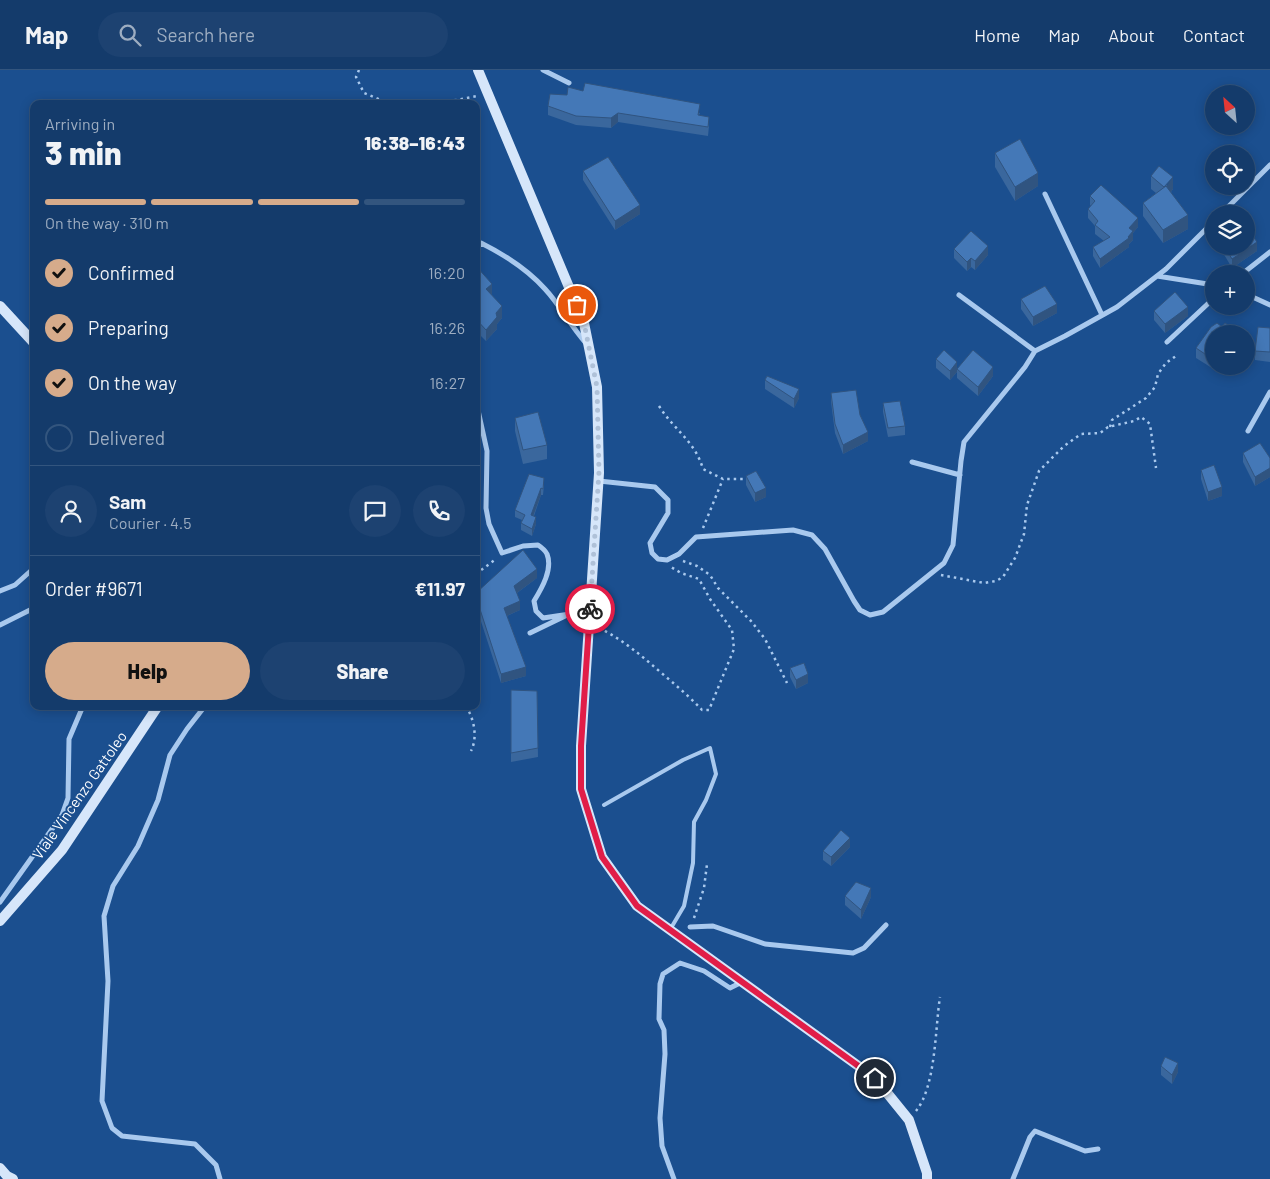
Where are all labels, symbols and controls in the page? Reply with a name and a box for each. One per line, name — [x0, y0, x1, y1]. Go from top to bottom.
search box — [98, 12, 448, 57]
text: Map — [25, 20, 68, 49]
icon: search — [116, 21, 144, 49]
text: Search here — [156, 23, 255, 46]
text: Home — [974, 24, 1020, 46]
text: Map — [1048, 24, 1080, 46]
text: About — [1108, 24, 1155, 46]
text: Contact — [1183, 24, 1245, 46]
north arrow — [1205, 85, 1255, 135]
map controls — [1205, 85, 1255, 375]
text: Arriving in — [45, 114, 115, 133]
text: 16:38–16:43 — [364, 131, 465, 154]
text: 3 min — [45, 133, 122, 171]
button: locate — [1205, 145, 1255, 195]
button: layers — [1205, 205, 1255, 255]
text: On the way · 310 m — [45, 213, 169, 232]
icon: check — [45, 259, 73, 287]
text: Confirmed — [88, 261, 175, 284]
text: 16:20 — [428, 263, 465, 282]
button: + — [1205, 265, 1255, 315]
pin — [556, 284, 598, 326]
icon: bag — [563, 291, 591, 319]
icon: check — [45, 314, 73, 342]
text: Preparing — [88, 316, 169, 339]
text: 16:26 — [429, 318, 465, 337]
button: − — [1205, 325, 1255, 375]
icon: check — [45, 369, 73, 397]
text: On the way — [88, 371, 177, 394]
text: 16:27 — [430, 373, 465, 392]
text: Delivered — [88, 426, 165, 449]
button: person — [45, 485, 97, 537]
button: chat — [349, 485, 401, 537]
button: phone — [413, 485, 465, 537]
text: Sam — [109, 490, 146, 513]
text: Courier · 4.5 — [109, 513, 192, 532]
text: Order #9671 — [45, 577, 143, 600]
text: €11.97 — [415, 577, 465, 600]
courier — [565, 584, 615, 634]
icon: bike — [576, 595, 604, 623]
button: Help — [45, 642, 250, 700]
button: Share — [260, 642, 465, 700]
street label: Viale Vincenzo Gattoleo — [28, 727, 130, 863]
pin — [854, 1057, 896, 1099]
icon: home — [861, 1064, 889, 1092]

